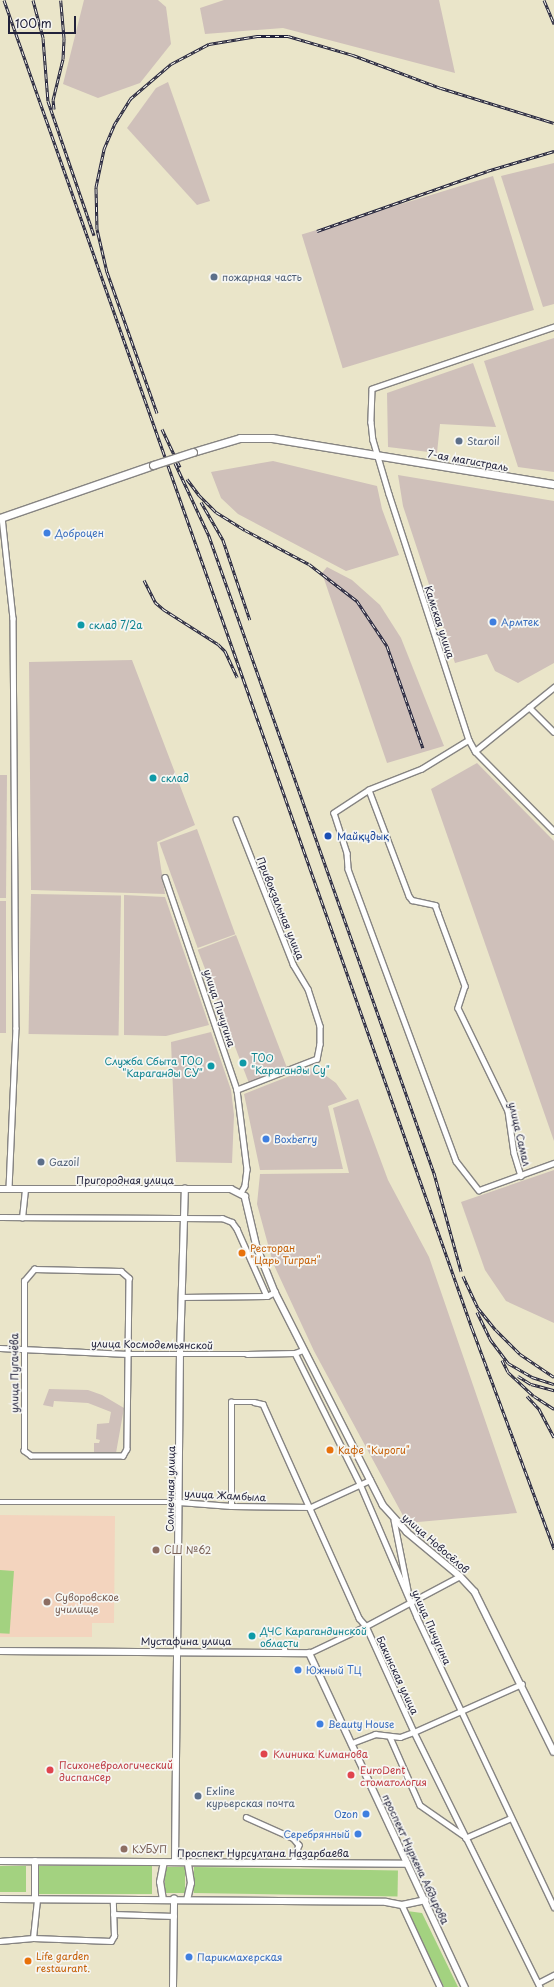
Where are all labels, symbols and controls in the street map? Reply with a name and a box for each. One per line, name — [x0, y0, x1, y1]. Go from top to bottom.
scale bar — [10, 8, 78, 34]
text: 100 m — [15, 14, 52, 32]
place label: пожарная часть — [222, 271, 302, 283]
marker: пожарная часть — [209, 272, 219, 282]
place label: Staroil — [467, 435, 500, 447]
marker: Staroil — [454, 436, 464, 446]
street label: 7-ая магистраль — [427, 447, 509, 473]
place label: Доброцен — [55, 527, 104, 539]
marker: Доброцен — [42, 528, 52, 538]
street label: Камская улица — [423, 584, 457, 660]
place label: Армтек — [501, 616, 539, 628]
marker: Армтек — [488, 617, 498, 627]
place label: склад 7/2а — [89, 619, 142, 631]
marker: склад 7/2а — [76, 620, 86, 630]
place label: склад — [161, 772, 189, 784]
marker: склад — [148, 773, 158, 783]
marker: Майқұдық — [322, 830, 334, 842]
place label: Майқұдық — [337, 830, 389, 842]
street label: Привокзальная улица — [255, 855, 307, 961]
street label: улица Пичугина — [202, 968, 238, 1048]
place label: ТОО "Караганды Су" — [251, 1051, 330, 1074]
place label: Служба Сбыта ТОО "Караганды СУ" — [104, 1054, 203, 1078]
marker: ТОО "Караганды Су" — [238, 1058, 248, 1068]
marker: Служба Сбыта ТОО "Караганды СУ" — [206, 1061, 216, 1071]
street label: улица Самал — [507, 1100, 533, 1168]
place label: Boxberry — [274, 1133, 317, 1145]
marker: Boxberry — [261, 1134, 271, 1144]
place label: Gazoil — [49, 1156, 79, 1168]
marker: Gazoil — [36, 1157, 46, 1167]
street label: Пригородная улица — [76, 1174, 174, 1186]
place label: Ресторан "Царь Тигран" — [250, 1241, 321, 1264]
marker: Ресторан "Царь Тигран" — [237, 1248, 247, 1258]
street label: улица Пугачёва — [8, 1333, 20, 1413]
street label: улица Космодемьянской — [91, 1337, 213, 1351]
place label: Кафе "Кироги" — [338, 1444, 410, 1456]
marker: Кафе "Кироги" — [325, 1445, 335, 1455]
street label: Солнечная улица — [163, 1446, 177, 1532]
street label: улица Жамбыла — [184, 1487, 266, 1503]
street label: улица Новосёлов — [400, 1511, 472, 1575]
place label: СШ №62 — [164, 1544, 211, 1556]
marker: СШ №62 — [151, 1545, 161, 1555]
street label: улица Пичугина — [410, 1588, 454, 1666]
place label: Суворовское училище — [55, 1590, 119, 1614]
marker: Суворовское училище — [42, 1597, 52, 1607]
place label: ДЧС Карагандинской области — [260, 1624, 367, 1648]
marker: ДЧС Карагандинской области — [247, 1631, 257, 1641]
street label: Бакинская улица — [374, 1634, 422, 1716]
street label: Мустафина улица — [140, 1635, 232, 1647]
place label: Южный ТЦ — [306, 1664, 362, 1676]
marker: Южный ТЦ — [293, 1665, 303, 1675]
place label: Beauty House — [328, 1718, 395, 1730]
marker: Beauty House — [315, 1719, 325, 1729]
marker: Клиника Киманова — [258, 1748, 270, 1760]
place label: Клиника Киманова — [273, 1748, 368, 1760]
place label: Психоневрологический диспансер — [59, 1758, 173, 1782]
place label: EuroDent стоматология — [360, 1763, 427, 1786]
marker: Психоневрологический диспансер — [44, 1764, 56, 1776]
marker: EuroDent стоматология — [345, 1769, 357, 1781]
place label: Exline курьерская почта — [206, 1784, 295, 1808]
marker: Exline курьерская почта — [193, 1791, 203, 1801]
street label: проспект Нуркена Абдирова — [380, 1791, 452, 1927]
place label: Ozon — [334, 1808, 358, 1820]
marker: Ozon — [361, 1809, 371, 1819]
place label: Серебрянный — [283, 1828, 350, 1840]
marker: Серебрянный — [353, 1829, 363, 1839]
place label: КУБУП — [132, 1843, 167, 1855]
marker: КУБУП — [119, 1844, 129, 1854]
street label: Проспект Нурсултана Назарбаева — [177, 1847, 349, 1859]
place label: Life garden restaurant. — [36, 1949, 90, 1972]
place label: Парикмахерская — [197, 1951, 282, 1963]
marker: Парикмахерская — [184, 1952, 194, 1962]
marker: Life garden restaurant. — [23, 1956, 33, 1966]

